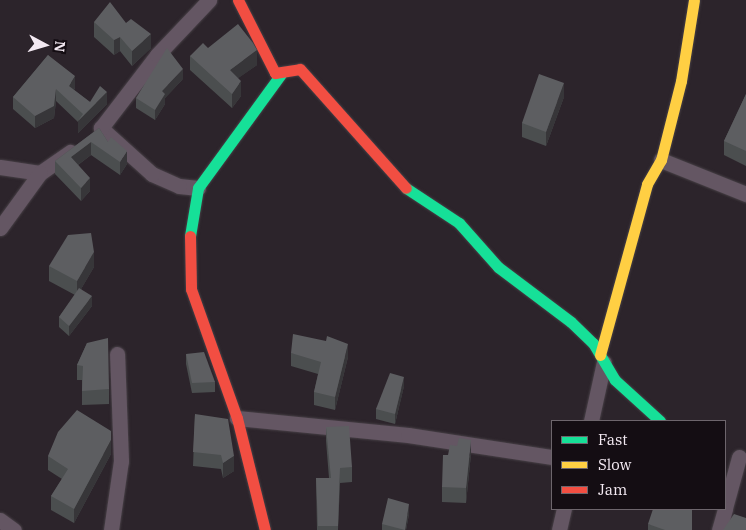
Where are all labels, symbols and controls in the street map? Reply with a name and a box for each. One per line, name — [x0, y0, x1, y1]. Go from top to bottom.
north arrow — [20, 20, 70, 70]
text: N — [50, 40, 69, 53]
legend — [551, 420, 726, 510]
text: Fast — [598, 430, 628, 449]
text: Slow — [598, 455, 631, 474]
text: Jam — [598, 480, 627, 499]

